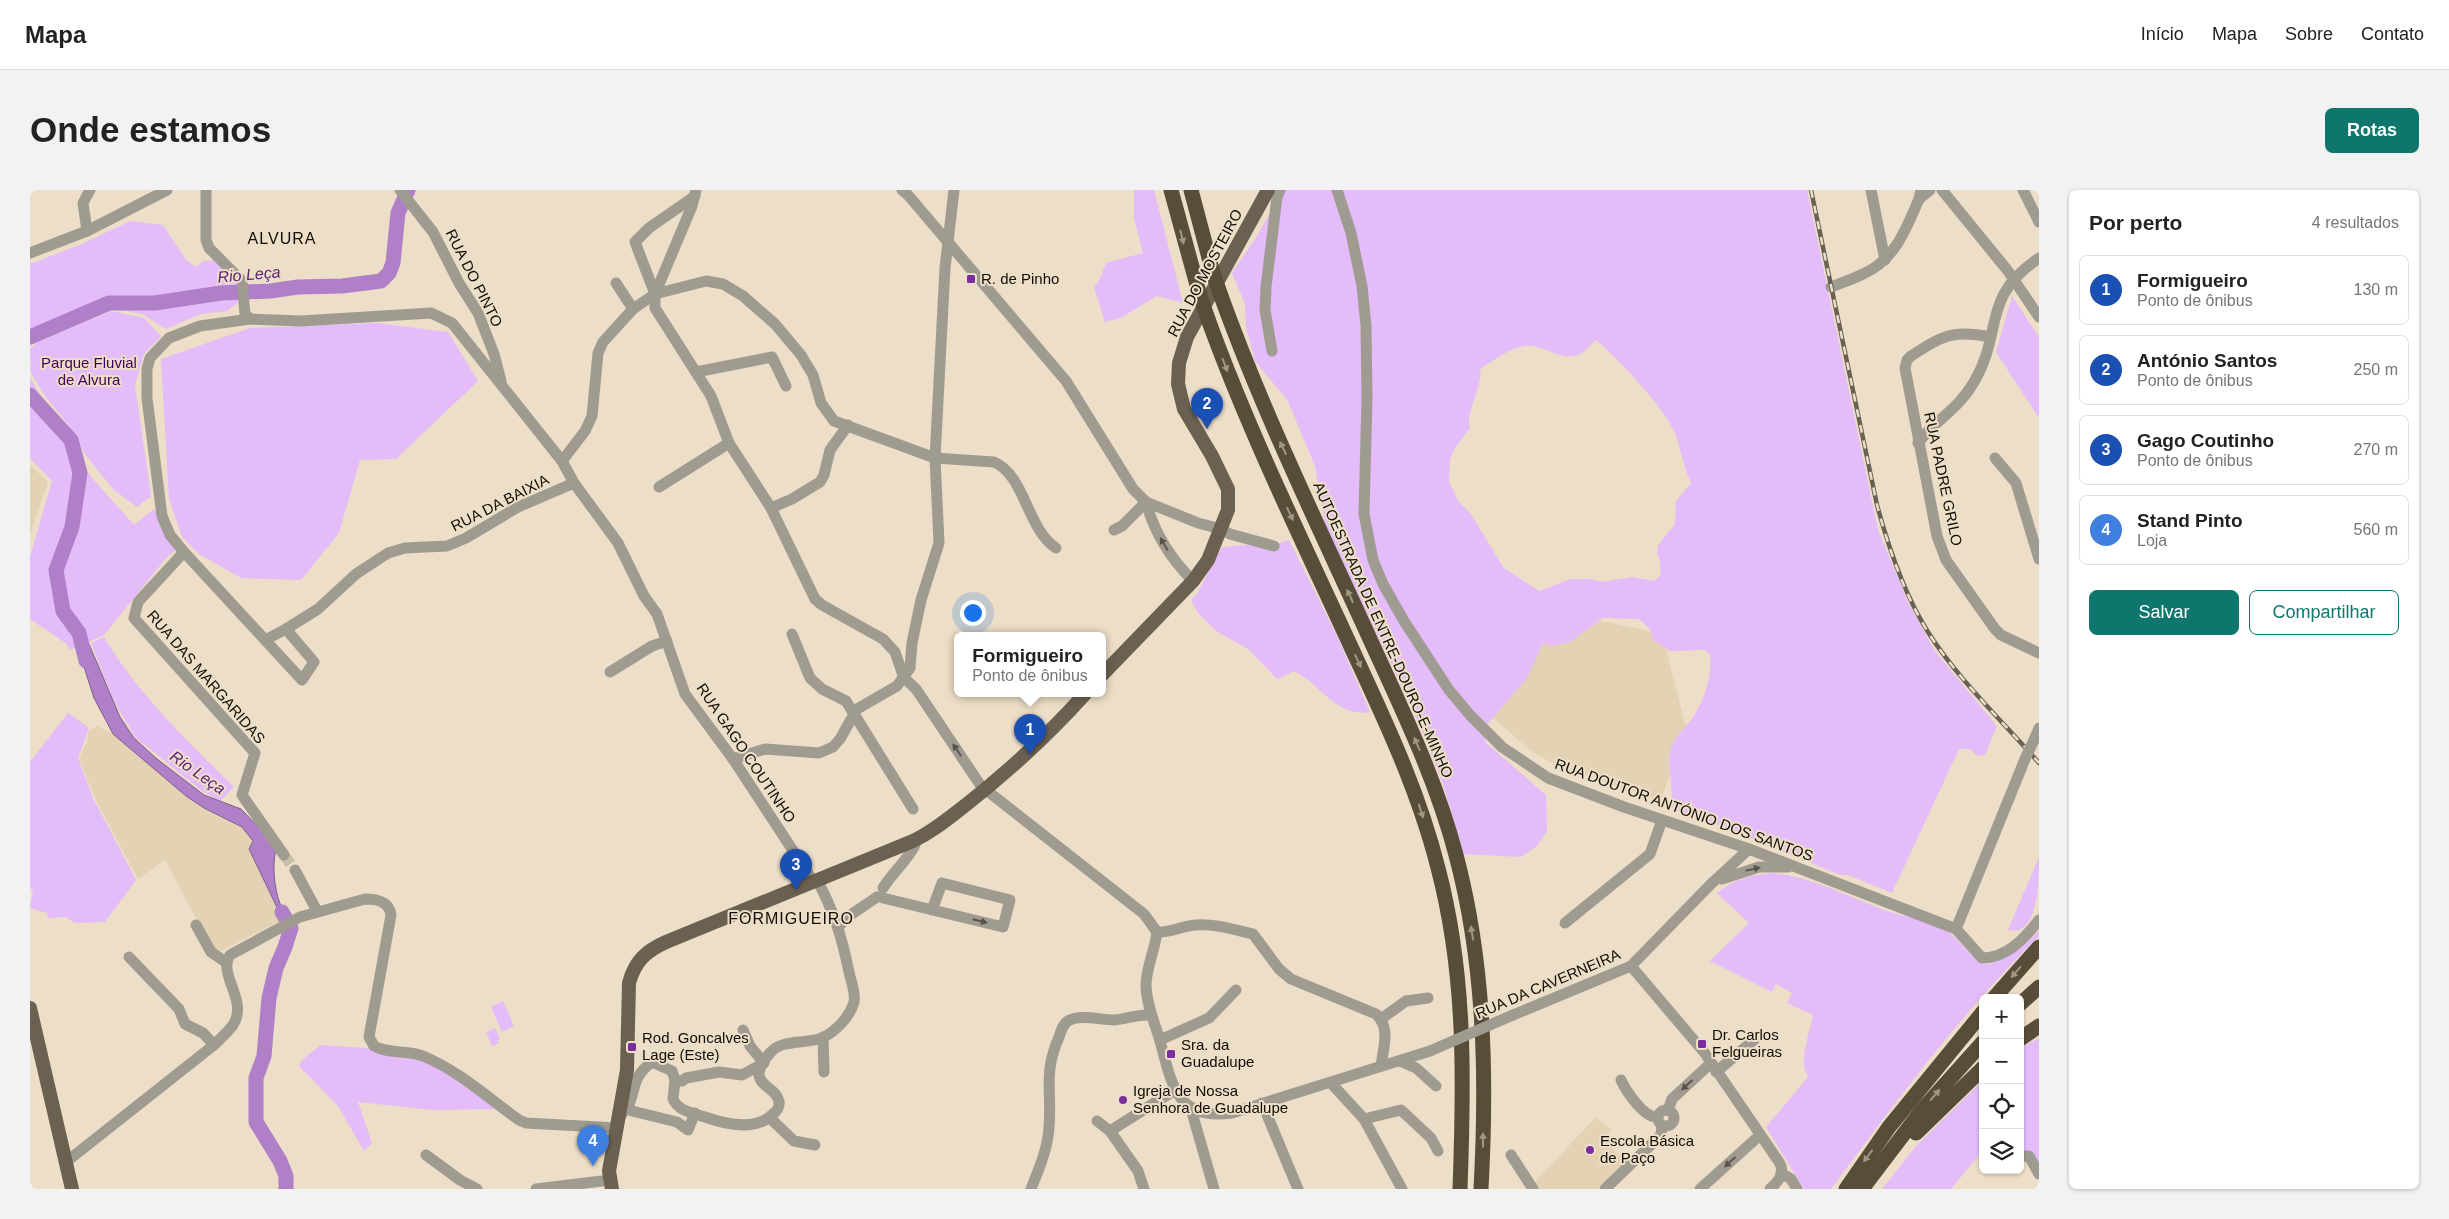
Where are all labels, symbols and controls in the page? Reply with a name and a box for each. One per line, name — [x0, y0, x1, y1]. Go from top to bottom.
text: Mapa — [25, 21, 86, 48]
text: Início — [2141, 24, 2184, 44]
text: Mapa — [2212, 24, 2257, 44]
text: Sobre — [2285, 24, 2333, 44]
text: Contato — [2361, 24, 2424, 44]
button: Rotas — [2325, 108, 2419, 153]
text: Onde estamos — [30, 110, 271, 149]
street label: RUA DO MOSTEIRO — [1164, 206, 1245, 339]
text: Por perto — [2089, 211, 2182, 234]
text: 4 resultados — [2312, 214, 2399, 231]
street label: RUA DO PINTO — [443, 226, 506, 329]
district label: ALVURA — [248, 230, 316, 247]
one-way arrow — [1179, 230, 1187, 245]
water label: Rio Leça — [217, 263, 281, 286]
place label: R. de Pinho — [981, 270, 1059, 287]
text: Formigueiro — [2137, 270, 2248, 291]
marker: R. de Pinho — [965, 273, 977, 285]
text: 1 — [2102, 281, 2110, 298]
text: 130 m — [2354, 281, 2398, 298]
text: Ponto de ônibus — [2137, 292, 2253, 309]
text: António Santos — [2137, 350, 2277, 371]
park label: Parque Fluvial de Alvura — [41, 354, 137, 388]
one-way arrow — [1221, 358, 1229, 373]
text: 2 — [2102, 361, 2110, 378]
text: 250 m — [2354, 361, 2398, 378]
text: Ponto de ônibus — [2137, 372, 2253, 389]
pin: 2 — [1191, 388, 1223, 429]
street label: RUA PADRE GRILO — [1921, 410, 1966, 547]
text: Gago Coutinho — [2137, 430, 2274, 451]
one-way arrow — [1278, 441, 1286, 455]
text: 3 — [2102, 441, 2110, 458]
text: 270 m — [2354, 441, 2398, 458]
text: Ponto de ônibus — [2137, 452, 2253, 469]
street label: RUA DA BAIXIA — [448, 471, 552, 535]
street label: AUTOESTRADA DE ENTRE-DOURO-E-MINHO — [1310, 479, 1457, 780]
one-way arrow — [1287, 507, 1295, 521]
text: Stand Pinto — [2137, 510, 2243, 531]
text: 4 — [2102, 521, 2110, 538]
text: 560 m — [2354, 521, 2398, 538]
text: Loja — [2137, 532, 2167, 549]
one-way arrow — [1160, 537, 1169, 551]
one-way arrow — [1346, 589, 1354, 603]
button: Salvar — [2089, 590, 2239, 635]
button: Compartilhar — [2249, 590, 2399, 635]
your location — [960, 600, 986, 626]
street label: RUA DAS MARGARIDAS — [144, 607, 269, 747]
popup — [954, 632, 1106, 697]
text: Formigueiro — [972, 645, 1083, 666]
one-way arrow — [1354, 654, 1362, 668]
text: Ponto de ônibus — [972, 667, 1088, 684]
street label: RUA GAGO COUTINHO — [693, 680, 799, 826]
pin: 1 — [1014, 714, 1046, 755]
one-way arrow — [1413, 737, 1421, 751]
one-way arrow — [952, 743, 962, 757]
water label: Rio Leça — [167, 747, 229, 798]
street label: RUA DOUTOR ANTÓNIO DOS SANTOS — [1553, 755, 1816, 864]
one-way arrow — [1417, 804, 1425, 819]
pin: 3 — [780, 849, 812, 890]
one-way arrow — [1745, 865, 1760, 873]
district label: FORMIGUEIRO — [728, 910, 854, 927]
one-way arrow — [972, 917, 987, 925]
one-way arrow — [1468, 925, 1476, 941]
street label: RUA DA CAVERNEIRA — [1473, 945, 1623, 1022]
one-way arrow — [2011, 966, 2022, 978]
map controls — [1979, 994, 2024, 1174]
button: + — [1979, 994, 2024, 1039]
place label: Dr. Carlos Felgueiras — [1712, 1026, 1782, 1060]
place label: Rod. Goncalves Lage (Este) — [642, 1029, 749, 1063]
place label: Sra. da Guadalupe — [1181, 1036, 1254, 1070]
marker: Dr. Carlos Felgueiras — [1696, 1038, 1708, 1050]
button: − — [1979, 1039, 2024, 1084]
marker: Rod. Goncalves Lage (Este) — [626, 1041, 638, 1053]
marker: Sra. da Guadalupe — [1165, 1048, 1177, 1060]
one-way arrow — [1681, 1079, 1693, 1091]
place label: Igreja de Nossa Senhora de Guadalupe — [1133, 1082, 1288, 1116]
button: locate — [1979, 1084, 2024, 1129]
one-way arrow — [1929, 1090, 1941, 1102]
marker: Igreja de Nossa Senhora de Guadalupe — [1117, 1094, 1129, 1106]
pin: 4 — [577, 1125, 609, 1166]
button: layers — [1979, 1129, 2024, 1174]
one-way arrow — [1479, 1132, 1487, 1148]
place label: Escola Básica de Paço — [1600, 1132, 1695, 1166]
marker: Escola Básica de Paço — [1584, 1144, 1596, 1156]
one-way arrow — [1863, 1149, 1873, 1162]
one-way arrow — [1724, 1156, 1736, 1168]

